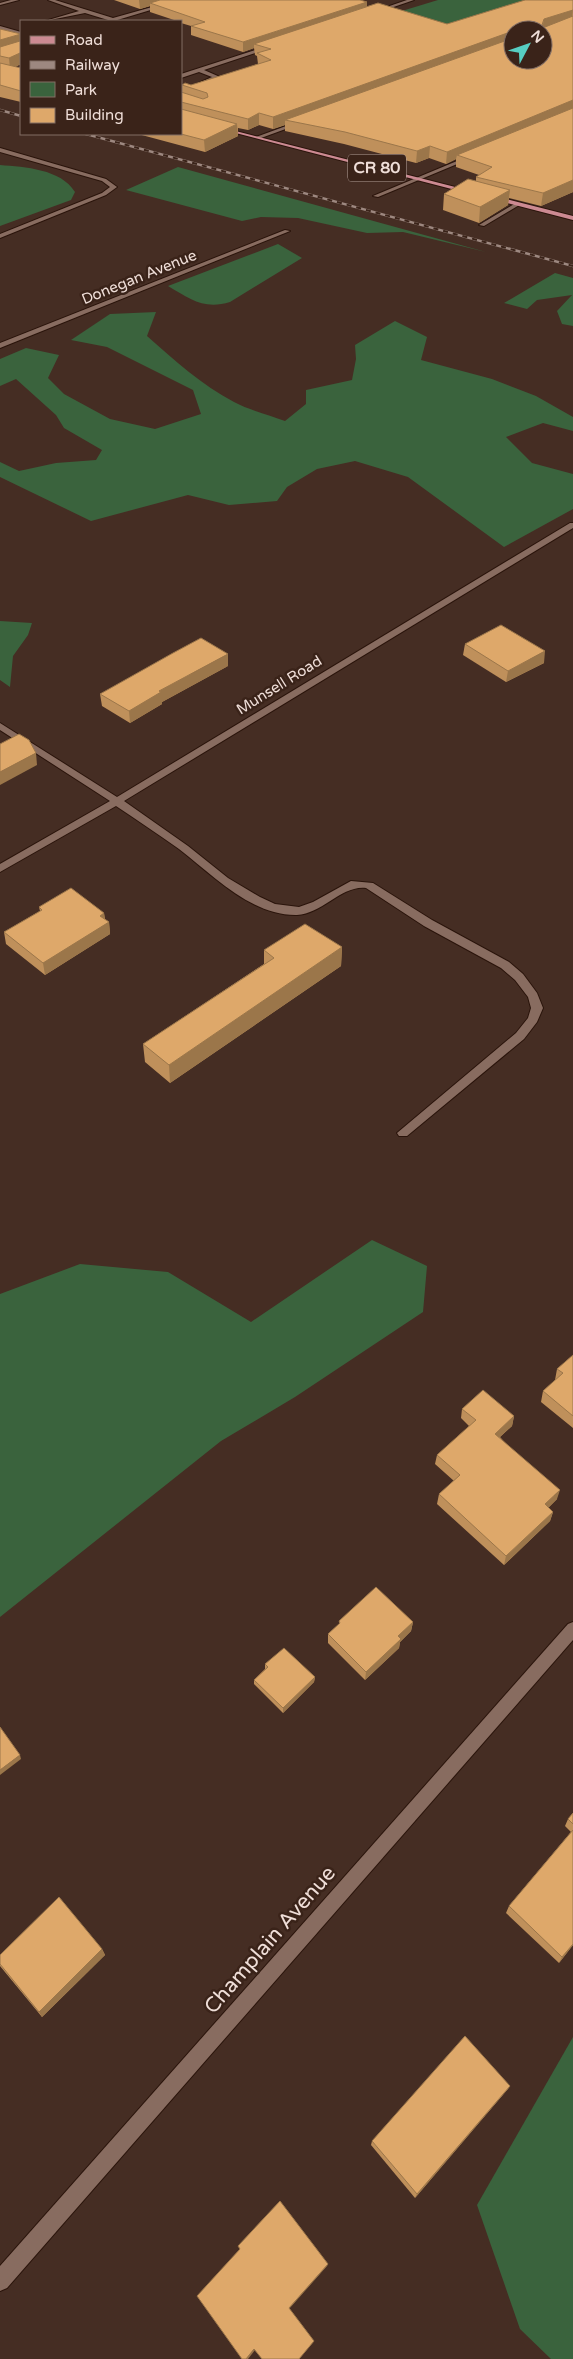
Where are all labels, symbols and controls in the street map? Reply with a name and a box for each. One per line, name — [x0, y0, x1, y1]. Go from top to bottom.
legend — [20, 20, 182, 135]
north arrow — [503, 20, 553, 70]
text: N — [527, 27, 548, 47]
text: Road — [65, 31, 103, 49]
text: Railway — [65, 56, 120, 74]
text: Park — [65, 81, 97, 99]
text: Building — [65, 106, 124, 124]
road number: CR 80 — [348, 154, 406, 182]
street label: Donegan Avenue — [79, 246, 199, 308]
street label: Munsell Road — [233, 652, 325, 718]
street label: Champlain Avenue — [199, 1861, 341, 2019]

